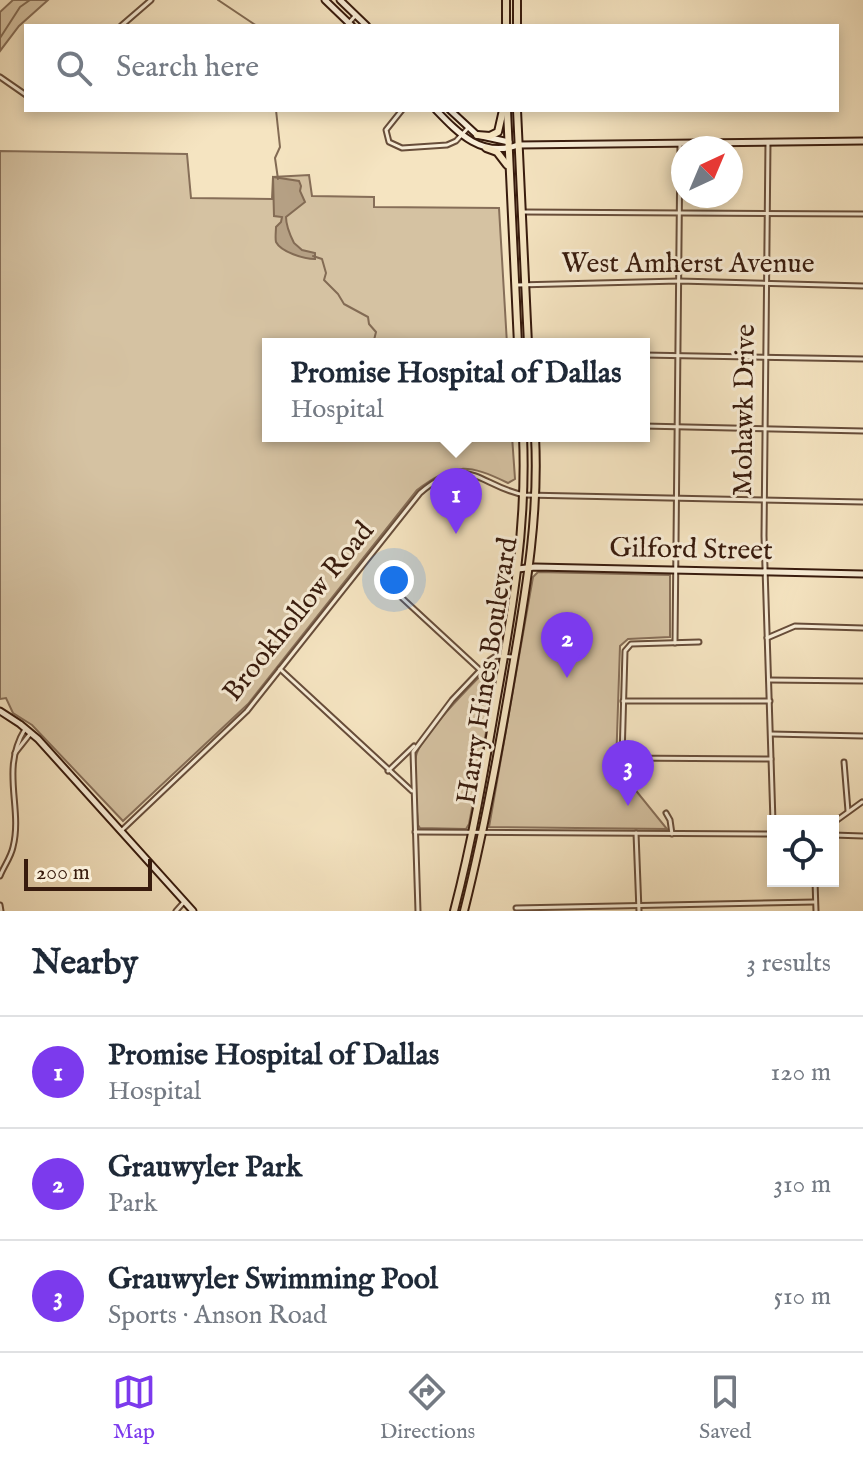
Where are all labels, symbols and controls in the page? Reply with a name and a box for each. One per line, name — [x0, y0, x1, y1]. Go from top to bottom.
search box — [24, 24, 839, 112]
icon: search — [52, 46, 96, 90]
text: Search here — [116, 49, 259, 87]
north arrow — [671, 136, 743, 208]
street label: West Amherst Avenue — [561, 247, 815, 282]
street label: Mohawk Drive — [726, 324, 764, 496]
popup — [262, 338, 650, 442]
text: Promise Hospital of Dallas — [290, 355, 622, 393]
text: Hospital — [290, 393, 384, 426]
pin: 1 — [430, 468, 482, 534]
street label: Brookhollow Road — [216, 515, 382, 709]
street label: Gilford Street — [609, 531, 773, 569]
street label: Harry Hines Boulevard — [450, 535, 526, 807]
your location — [374, 560, 414, 600]
pin: 2 — [541, 612, 593, 678]
pin: 3 — [602, 740, 654, 806]
map controls — [767, 815, 839, 887]
button: locate — [767, 815, 839, 887]
scale bar — [24, 855, 152, 891]
text: 200 m — [36, 859, 90, 887]
text: Nearby — [32, 942, 138, 985]
text: 3 results — [746, 947, 831, 980]
text: Promise Hospital of Dallas — [108, 1037, 439, 1075]
text: 1 — [53, 1056, 63, 1089]
text: 120 m — [771, 1056, 831, 1089]
text: Hospital — [108, 1075, 201, 1108]
text: Grauwyler Park — [108, 1149, 302, 1187]
text: 2 — [52, 1168, 64, 1201]
text: 310 m — [773, 1168, 831, 1201]
text: Park — [108, 1187, 157, 1220]
text: Grauwyler Swimming Pool — [108, 1261, 438, 1299]
text: 3 — [53, 1280, 63, 1313]
text: 510 m — [773, 1280, 831, 1313]
text: Sports · Anson Road — [108, 1299, 327, 1332]
tab: Map — [112, 1370, 156, 1446]
tab: Directions — [380, 1370, 475, 1446]
tab: Saved — [699, 1370, 751, 1446]

